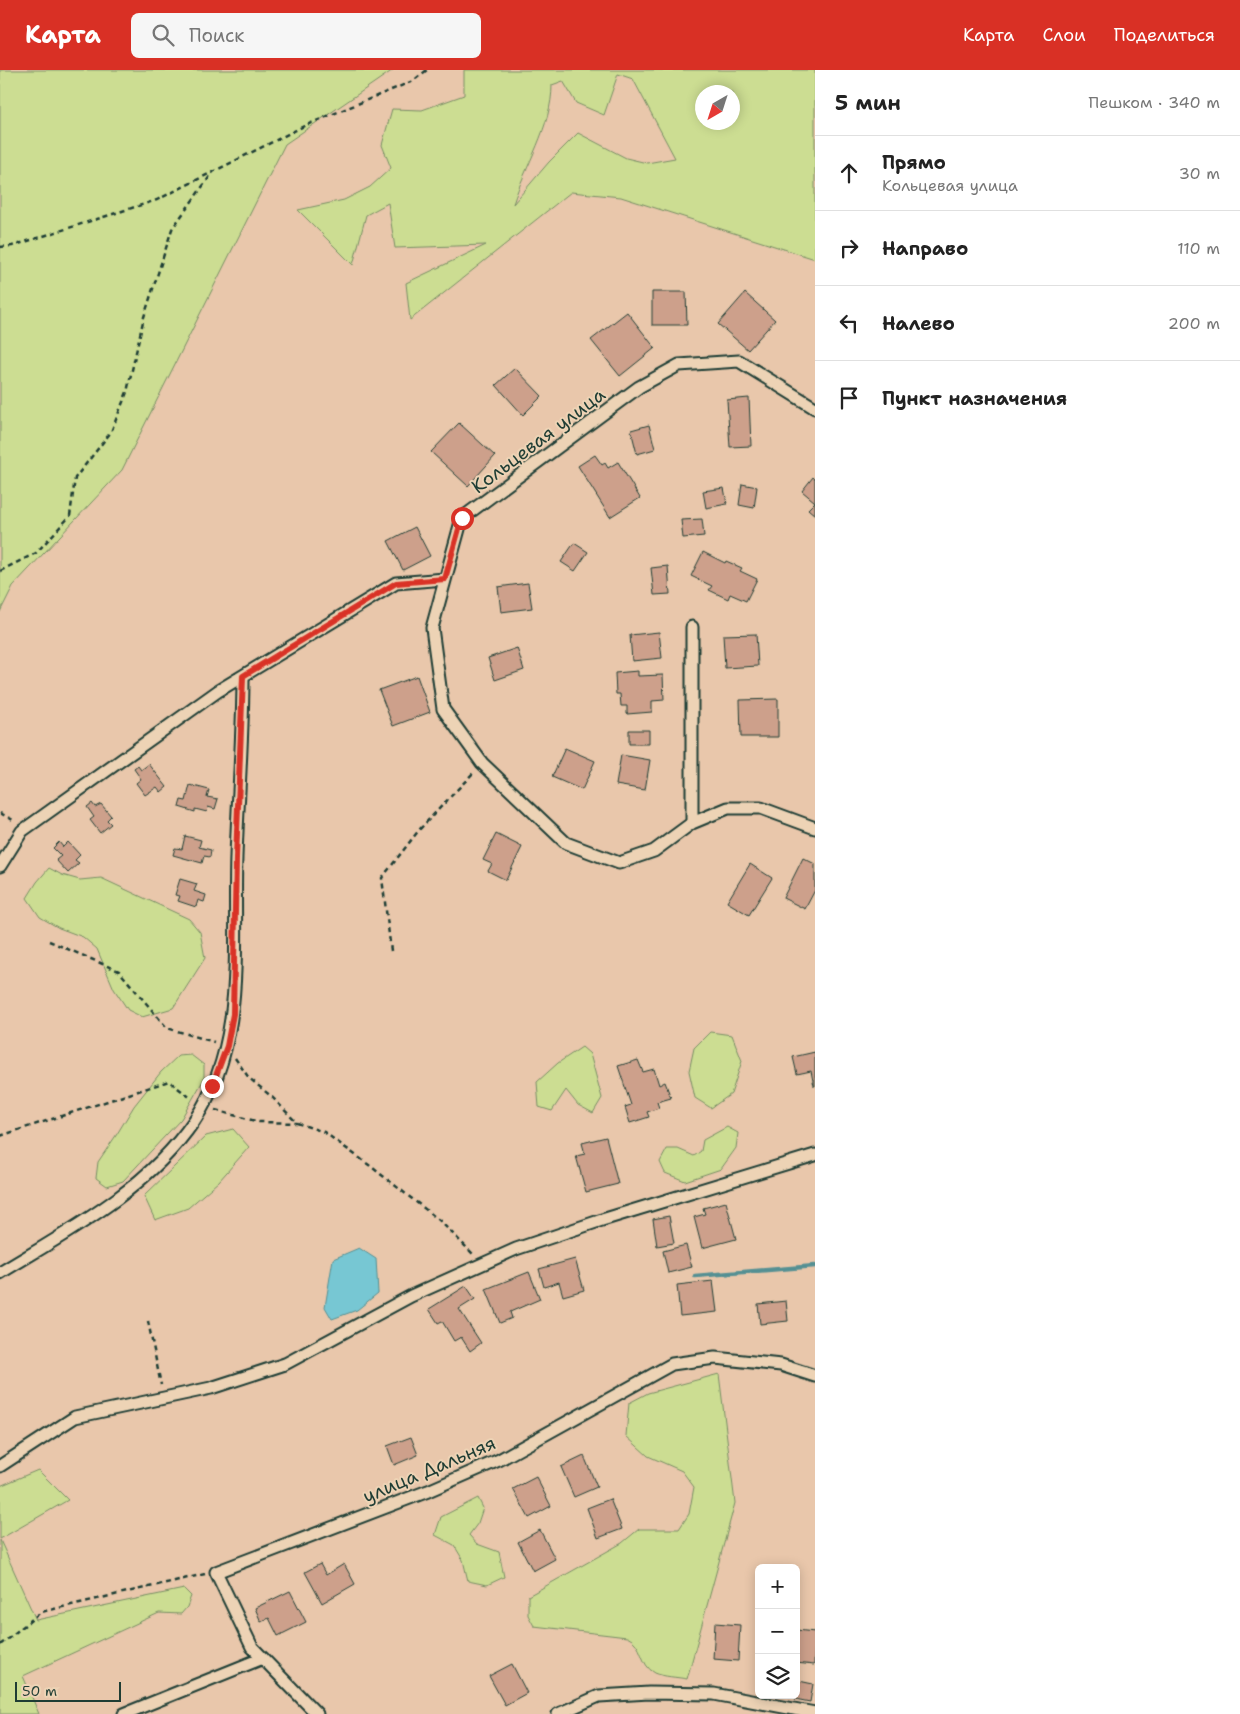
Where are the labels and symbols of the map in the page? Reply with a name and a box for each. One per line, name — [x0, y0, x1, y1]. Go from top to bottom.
north arrow — [695, 85, 740, 130]
street label: Кольцевая улица — [466, 382, 610, 499]
route start — [451, 507, 474, 530]
route end — [201, 1075, 224, 1098]
street label: улица Дальняя — [359, 1430, 499, 1509]
scale bar — [15, 1679, 121, 1702]

